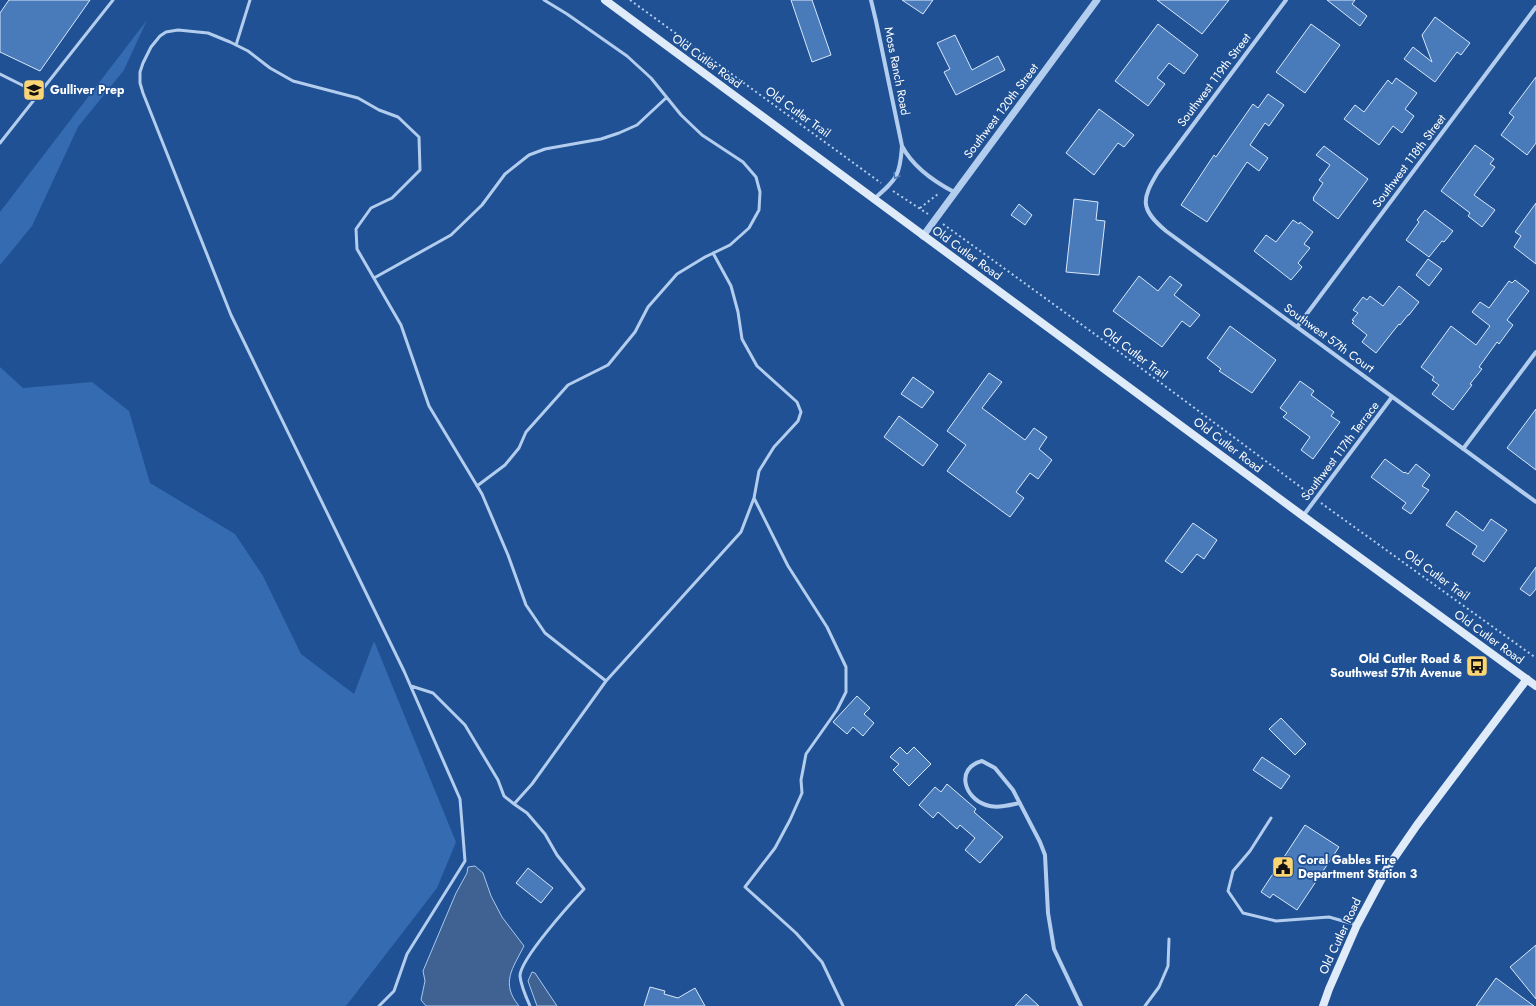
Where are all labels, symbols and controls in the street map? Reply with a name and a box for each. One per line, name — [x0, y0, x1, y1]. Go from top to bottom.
street label: Moss Ranch Road — [880, 25, 914, 117]
street label: Old Cutler Road — [668, 29, 746, 93]
street label: Southwest 119th Street — [1173, 29, 1255, 131]
street label: Southwest 120th Street — [959, 60, 1043, 162]
school or university icon: Gulliver Prep — [21, 77, 47, 103]
place label: Gulliver Prep — [50, 81, 125, 99]
street label: Old Cutler Trail — [762, 82, 834, 142]
street label: Southwest 118th Street — [1368, 110, 1450, 211]
one-way arrow — [893, 172, 900, 179]
street label: Old Cutler Road — [928, 221, 1006, 285]
street label: Southwest 57th Court — [1280, 299, 1378, 377]
street label: Old Cutler Trail — [1099, 323, 1171, 383]
street label: Southwest 117th Terrace — [1297, 398, 1383, 504]
street label: Old Cutler Road — [1190, 413, 1266, 477]
street label: Old Cutler Trail — [1401, 545, 1473, 605]
street label: Old Cutler Road — [1450, 605, 1528, 669]
place label: Old Cutler Road & Southwest 57th Avenue — [1330, 650, 1462, 682]
bus stop icon: Old Cutler Road & Southwest 57th Avenue — [1464, 653, 1490, 679]
place label: Coral Gables Fire Department Station 3 — [1298, 851, 1418, 883]
public building icon: Coral Gables Fire Department Station 3 — [1270, 854, 1296, 880]
street label: Old Cutler Road — [1314, 895, 1366, 977]

